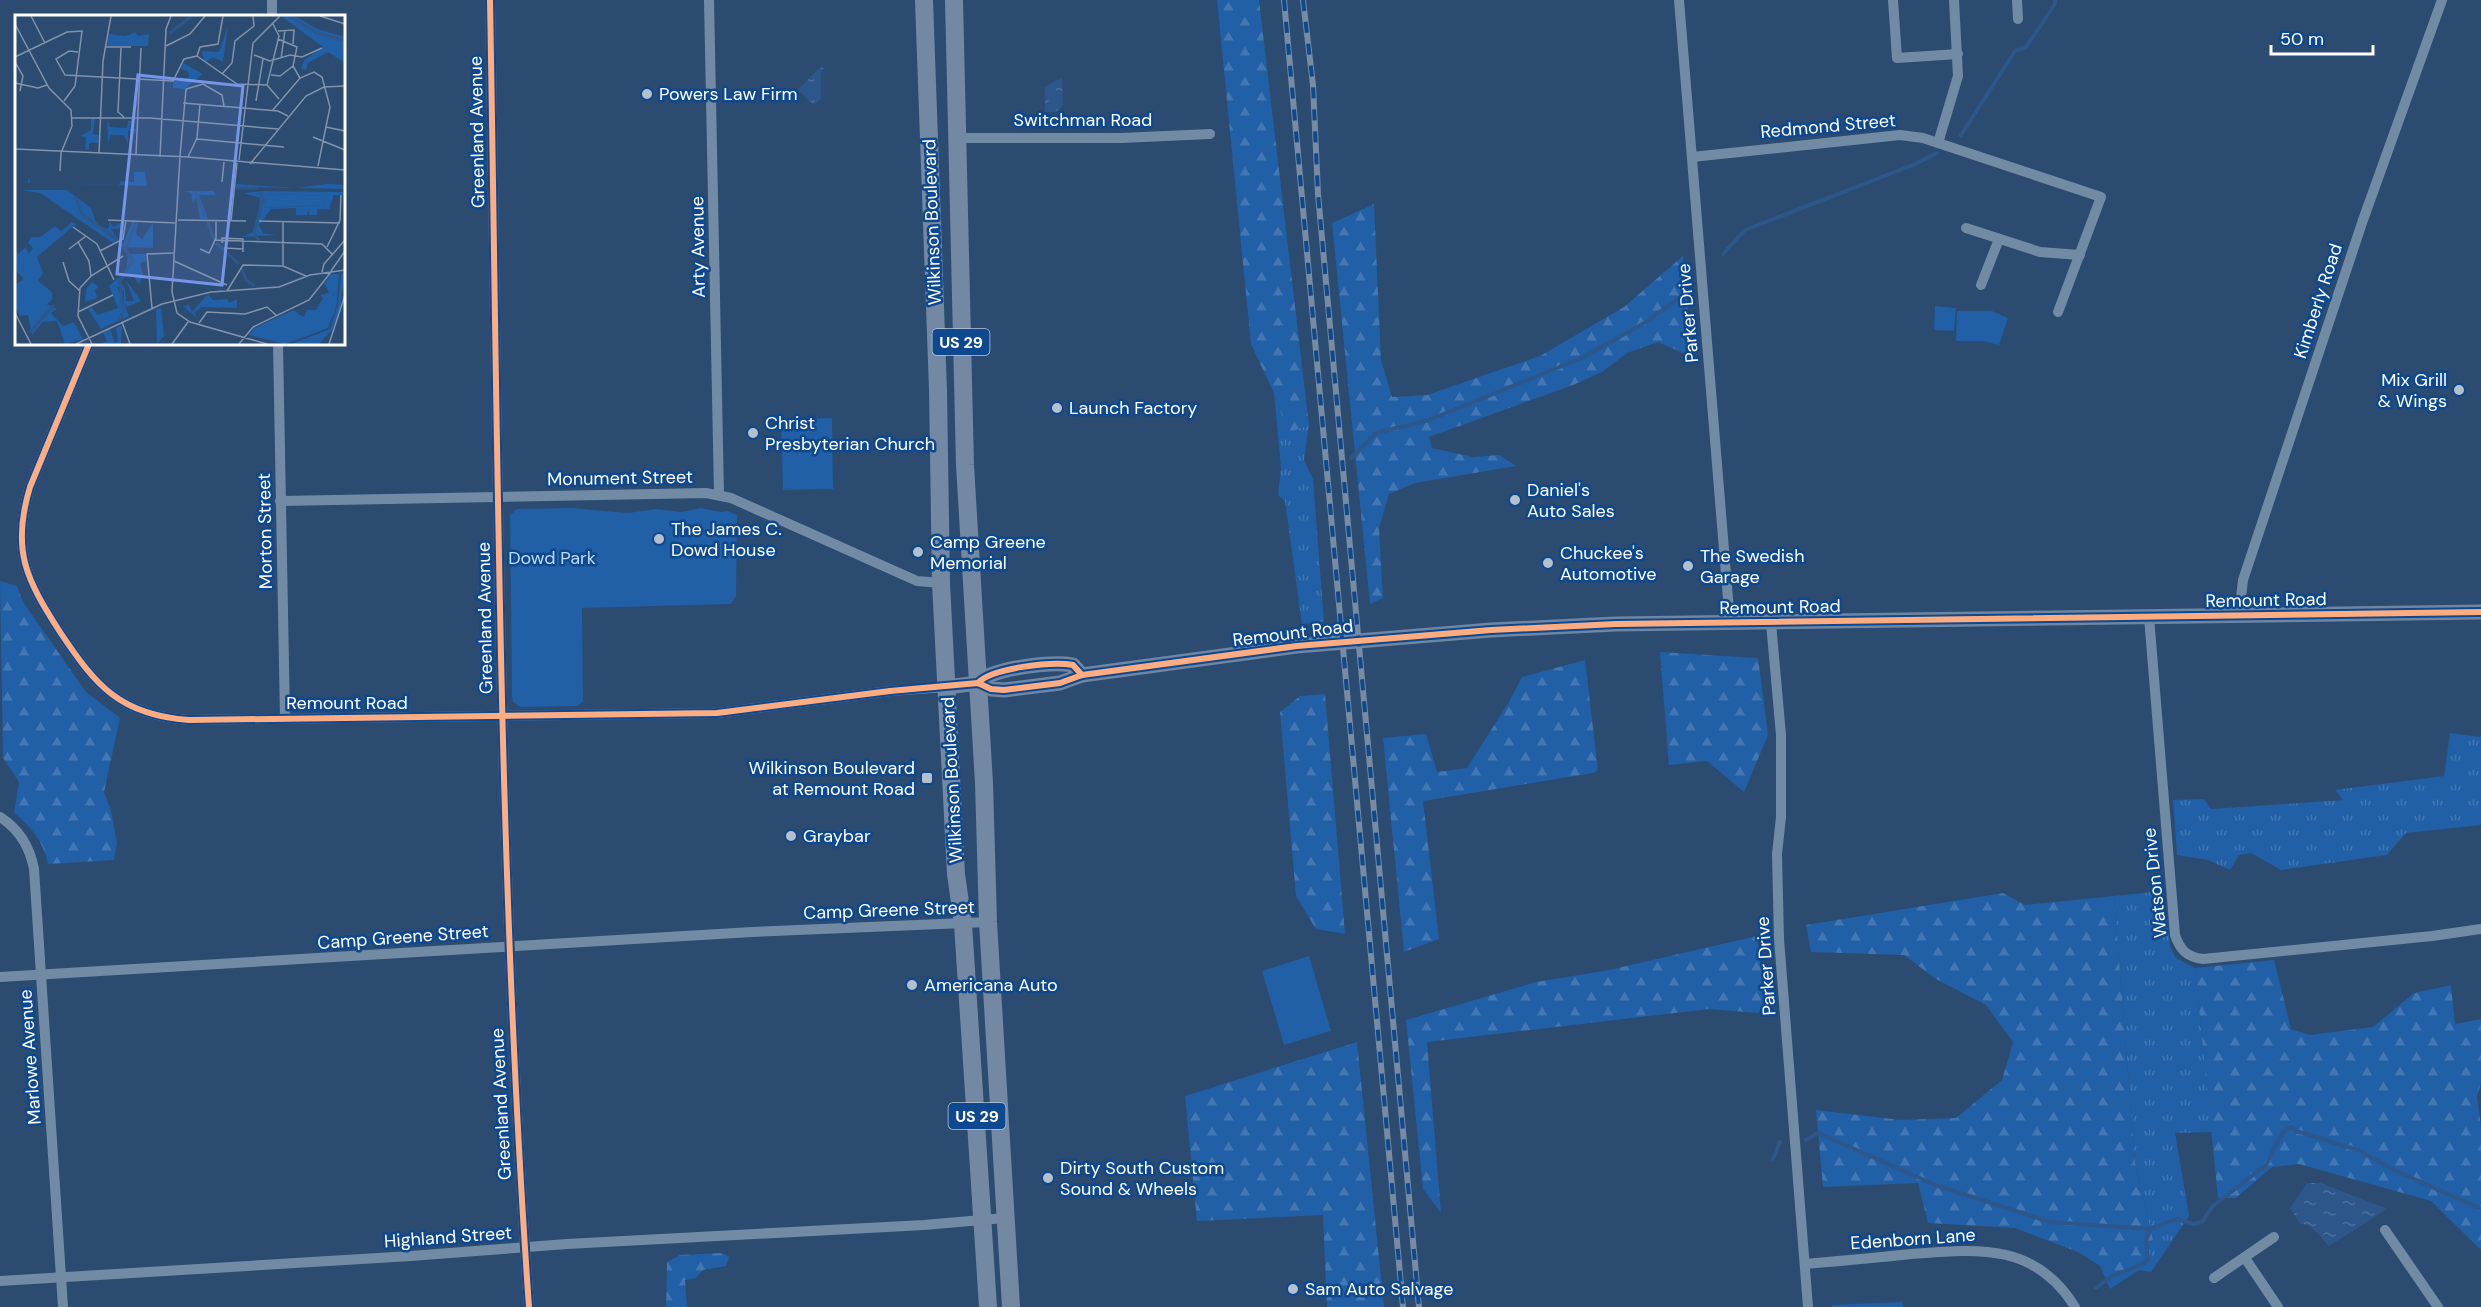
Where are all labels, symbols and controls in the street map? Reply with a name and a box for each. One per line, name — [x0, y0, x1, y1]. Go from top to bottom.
inset map — [15, 15, 345, 345]
scale bar — [2271, 18, 2373, 56]
text: 50 m — [2280, 27, 2324, 51]
street label: Greenland Avenue — [464, 56, 490, 208]
place label: Powers Law Firm — [659, 82, 798, 106]
marker: Powers Law Firm — [640, 87, 654, 101]
street label: Switchman Road — [1014, 108, 1152, 132]
street label: Redmond Street — [1759, 108, 1897, 144]
street label: Wilkinson Boulevard — [917, 138, 947, 306]
street label: Arty Avenue — [685, 196, 711, 298]
street label: Kimberly Road — [2288, 240, 2348, 362]
street label: Parker Drive — [1672, 263, 1704, 363]
road number: US 29 — [932, 329, 990, 355]
place label: Mix Grill & Wings — [2378, 368, 2447, 413]
marker: Mix Grill & Wings — [2452, 383, 2466, 397]
place label: Launch Factory — [1069, 396, 1197, 420]
marker: Launch Factory — [1050, 401, 1064, 415]
place label: Christ Presbyterian Church — [765, 411, 935, 456]
marker: Christ Presbyterian Church — [746, 426, 760, 440]
street label: Monument Street — [547, 465, 693, 491]
street label: Morton Street — [252, 473, 278, 589]
place label: Daniel's Auto Sales — [1527, 478, 1615, 523]
marker: Daniel's Auto Sales — [1508, 493, 1522, 507]
place label: The James C. Dowd House — [671, 517, 782, 562]
place label: Camp Greene Memorial — [930, 530, 1046, 575]
marker: The James C. Dowd House — [652, 532, 666, 546]
place label: Chuckee's Automotive — [1560, 541, 1657, 586]
street label: Greenland Avenue — [472, 542, 498, 694]
place label: The Swedish Garage — [1700, 544, 1805, 589]
marker: Camp Greene Memorial — [911, 545, 925, 559]
park label: Dowd Park — [508, 546, 596, 570]
marker: Chuckee's Automotive — [1541, 556, 1555, 570]
marker: The Swedish Garage — [1681, 559, 1695, 573]
street label: Remount Road — [2205, 587, 2327, 613]
street label: Remount Road — [1719, 594, 1841, 620]
street label: Remount Road — [1231, 614, 1355, 652]
street label: Remount Road — [286, 691, 408, 715]
street label: Wilkinson Boulevard — [936, 696, 968, 864]
place label: Wilkinson Boulevard at Remount Road — [749, 756, 915, 801]
marker: Wilkinson Boulevard at Remount Road — [920, 771, 934, 785]
place label: Graybar — [803, 824, 871, 848]
street label: Watson Drive — [2137, 827, 2173, 939]
marker: Graybar — [784, 829, 798, 843]
street label: Camp Greene Street — [803, 895, 975, 925]
street label: Parker Drive — [1751, 916, 1781, 1016]
street label: Camp Greene Street — [317, 919, 489, 955]
place label: Americana Auto — [924, 973, 1058, 997]
marker: Americana Auto — [905, 978, 919, 992]
street label: Marlowe Avenue — [13, 989, 47, 1125]
street label: Greenland Avenue — [485, 1027, 517, 1181]
road number: US 29 — [948, 1103, 1006, 1129]
place label: Dirty South Custom Sound & Wheels — [1060, 1156, 1224, 1201]
marker: Dirty South Custom Sound & Wheels — [1041, 1171, 1055, 1185]
street label: Highland Street — [383, 1221, 513, 1253]
street label: Edenborn Lane — [1850, 1223, 1976, 1255]
place label: Sam Auto Salvage — [1305, 1277, 1453, 1301]
marker: Sam Auto Salvage — [1286, 1282, 1300, 1296]

